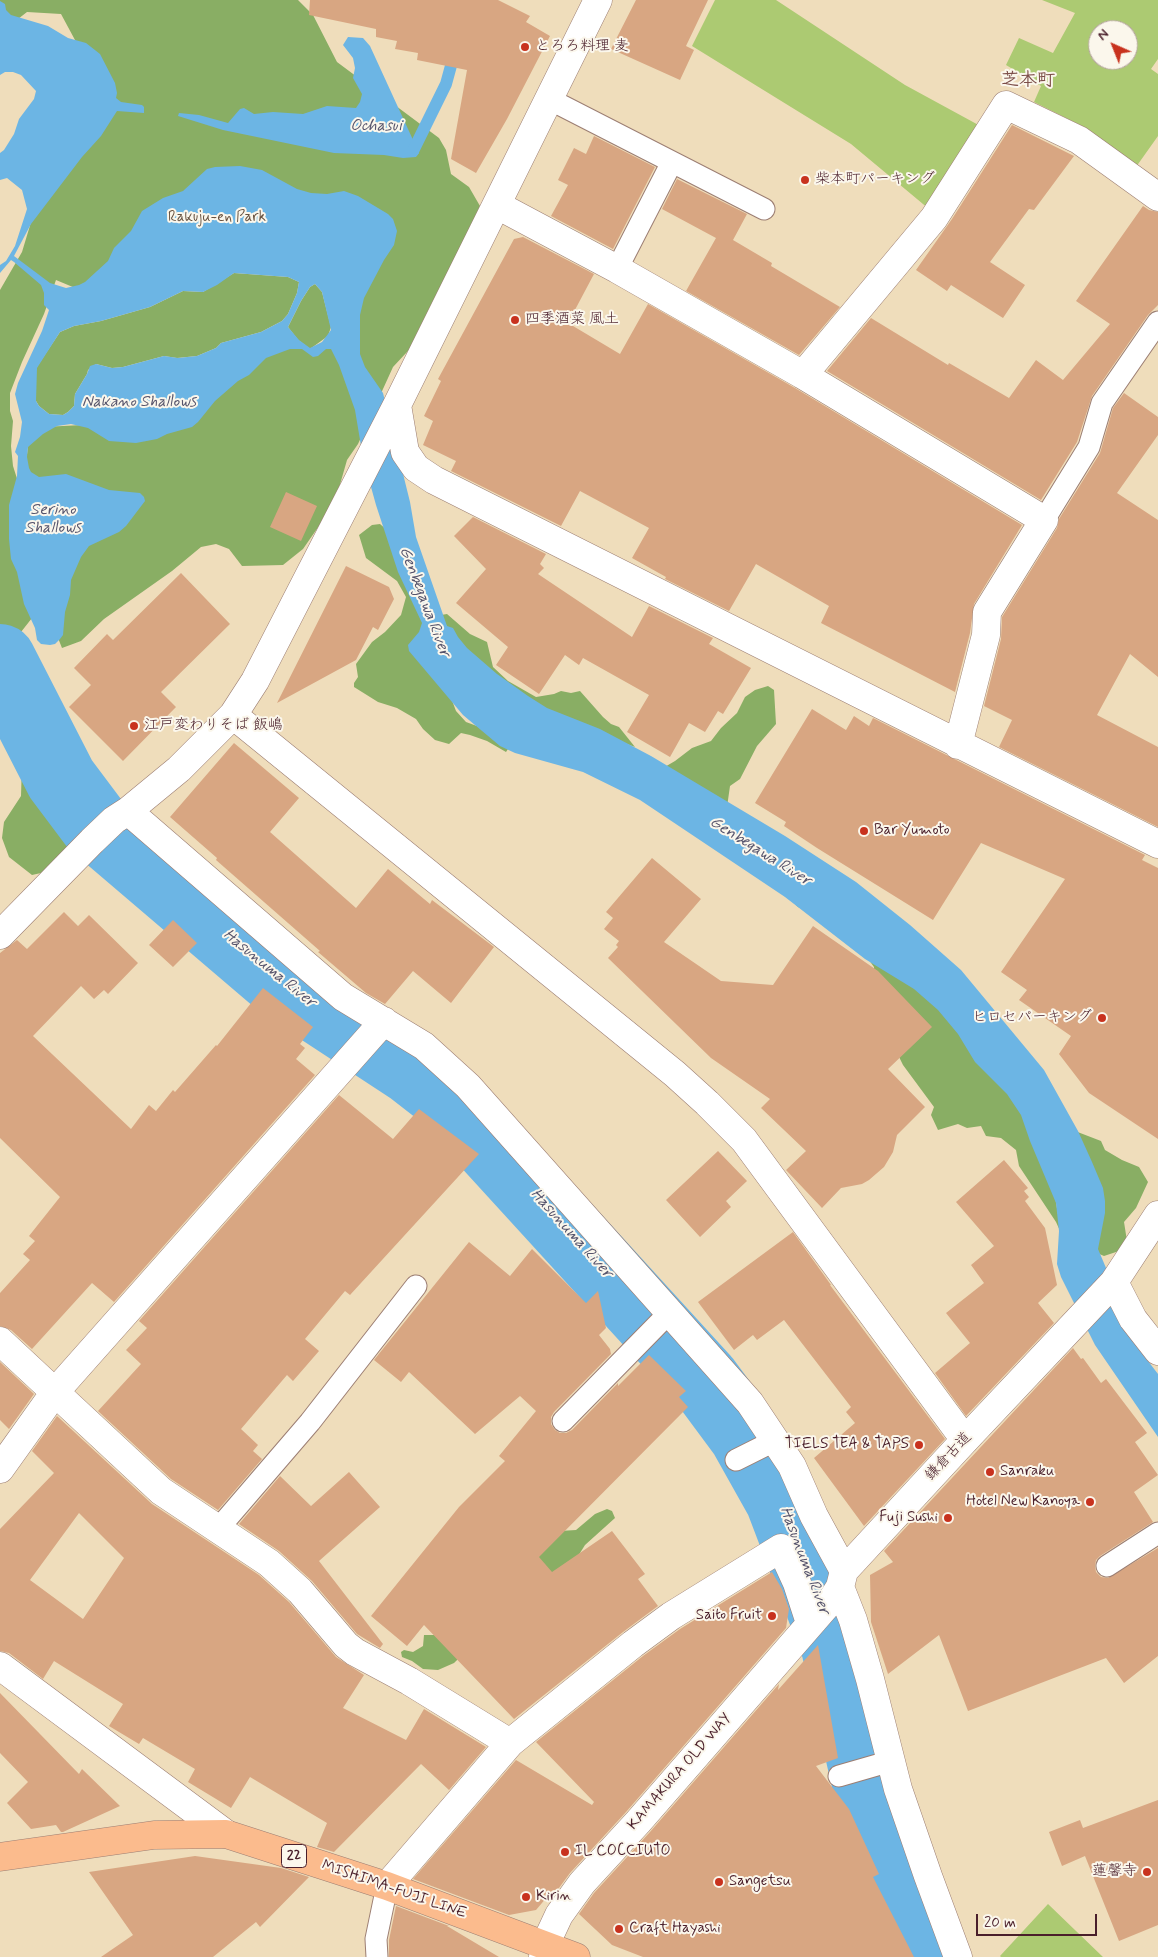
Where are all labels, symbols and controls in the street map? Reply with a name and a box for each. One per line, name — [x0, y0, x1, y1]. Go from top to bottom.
north arrow — [1088, 20, 1138, 70]
text: N — [1094, 25, 1113, 45]
place label: とろろ料理 麦 — [535, 38, 629, 56]
marker: とろろ料理 麦 — [519, 41, 531, 53]
district label: 芝本町 — [1001, 70, 1055, 92]
water label: Ochasui — [350, 117, 402, 137]
place label: 柴本町パーキング — [815, 171, 935, 189]
marker: 柴本町パーキング — [799, 174, 811, 186]
park label: Rakuju-en Park — [168, 209, 266, 227]
place label: 四季酒菜 風土 — [525, 311, 619, 329]
marker: 四季酒菜 風土 — [509, 314, 521, 326]
water label: Nakano Shallows — [82, 393, 196, 413]
water label: Serino Shallows — [25, 501, 81, 539]
water label: Genbegawa River — [394, 544, 454, 660]
place label: 江戸変わりそば 飯嶋 — [144, 717, 283, 735]
marker: 江戸変わりそば 飯嶋 — [128, 720, 140, 732]
water label: Genbegawa River — [706, 813, 814, 891]
place label: Bar Yumoto — [874, 822, 950, 840]
marker: Bar Yumoto — [858, 825, 870, 837]
water label: Hasunuma River — [219, 926, 319, 1012]
place label: ヒロセパーキング — [972, 1009, 1092, 1027]
marker: ヒロセパーキング — [1096, 1012, 1108, 1024]
water label: Hasunuma River — [526, 1185, 616, 1283]
street label: 鎌倉古道 — [922, 1429, 976, 1485]
place label: TIELS TEA & TAPS — [785, 1436, 909, 1454]
marker: TIELS TEA & TAPS — [913, 1439, 925, 1451]
place label: Sanraku — [1000, 1463, 1054, 1481]
marker: Sanraku — [984, 1466, 996, 1478]
place label: Hotel New Kanoya — [966, 1493, 1080, 1511]
marker: Hotel New Kanoya — [1084, 1496, 1096, 1508]
water label: Hasunuma River — [775, 1504, 833, 1618]
place label: Fuji Sushi — [879, 1509, 938, 1527]
marker: Fuji Sushi — [942, 1512, 954, 1524]
place label: Saito Fruit — [696, 1607, 762, 1625]
marker: Saito Fruit — [766, 1610, 778, 1622]
street label: KAMAKURA OLD WAY — [624, 1710, 736, 1834]
place label: IL COCCIUTO — [575, 1843, 671, 1861]
road number: 22 — [282, 1844, 306, 1868]
marker: IL COCCIUTO — [559, 1846, 571, 1858]
street label: MISHIMA-FUJI LINE — [319, 1857, 469, 1923]
place label: 蓮馨寺 — [1092, 1863, 1137, 1881]
marker: 蓮馨寺 — [1141, 1866, 1153, 1878]
place label: Sangetsu — [729, 1873, 791, 1891]
marker: Sangetsu — [713, 1876, 725, 1888]
place label: Kirin — [536, 1888, 571, 1906]
marker: Kirin — [520, 1891, 532, 1903]
scale bar — [978, 1904, 1099, 1936]
text: 20 m — [984, 1913, 1016, 1933]
place label: Craft Hayashi — [629, 1920, 721, 1938]
marker: Craft Hayashi — [613, 1923, 625, 1935]

